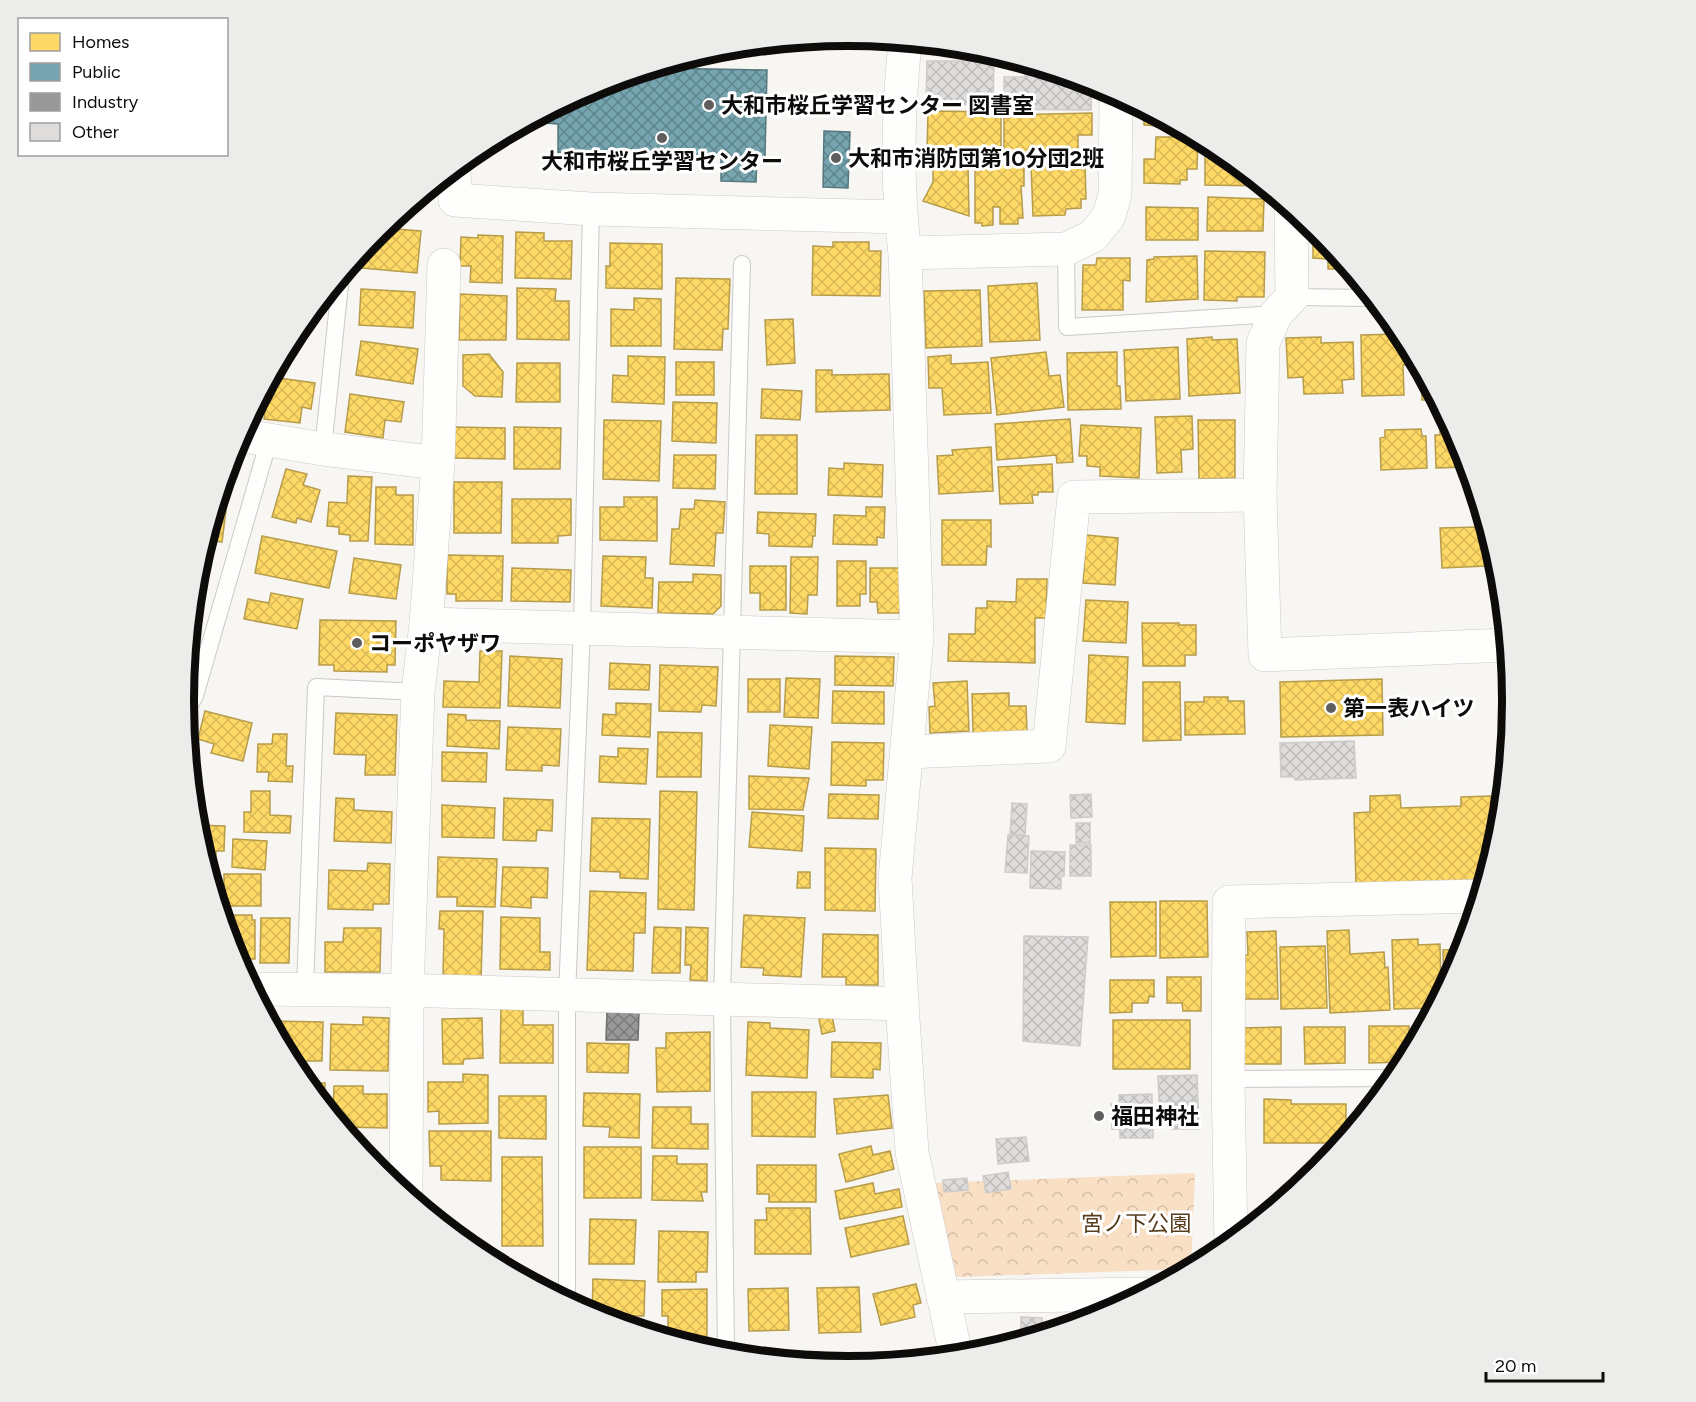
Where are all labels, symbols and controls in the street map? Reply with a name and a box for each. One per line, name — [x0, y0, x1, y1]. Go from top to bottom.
legend — [18, 18, 228, 156]
text: Homes — [72, 31, 130, 53]
text: Public — [72, 61, 121, 83]
text: Industry — [72, 91, 139, 113]
place label: 大和市桜丘学習センター 図書室 — [721, 92, 1034, 119]
marker: 大和市桜丘学習センター 図書室 — [702, 98, 716, 112]
text: Other — [72, 121, 119, 143]
marker: 大和市桜丘学習センター — [655, 131, 669, 145]
place label: 大和市消防団第10分団2班 — [848, 145, 1104, 172]
place label: 大和市桜丘学習センター — [541, 148, 783, 175]
marker: 大和市消防団第10分団2班 — [829, 151, 843, 165]
place label: コーポヤザワ — [369, 630, 501, 657]
marker: コーポヤザワ — [350, 636, 364, 650]
place label: 第一表ハイツ — [1343, 695, 1475, 722]
marker: 第一表ハイツ — [1324, 701, 1338, 715]
place label: 福田神社 — [1111, 1103, 1199, 1130]
marker: 福田神社 — [1092, 1109, 1106, 1123]
park label: 宮ノ下公園 — [1081, 1210, 1191, 1237]
scale bar — [1486, 1345, 1603, 1383]
text: 20 m — [1495, 1355, 1536, 1377]

